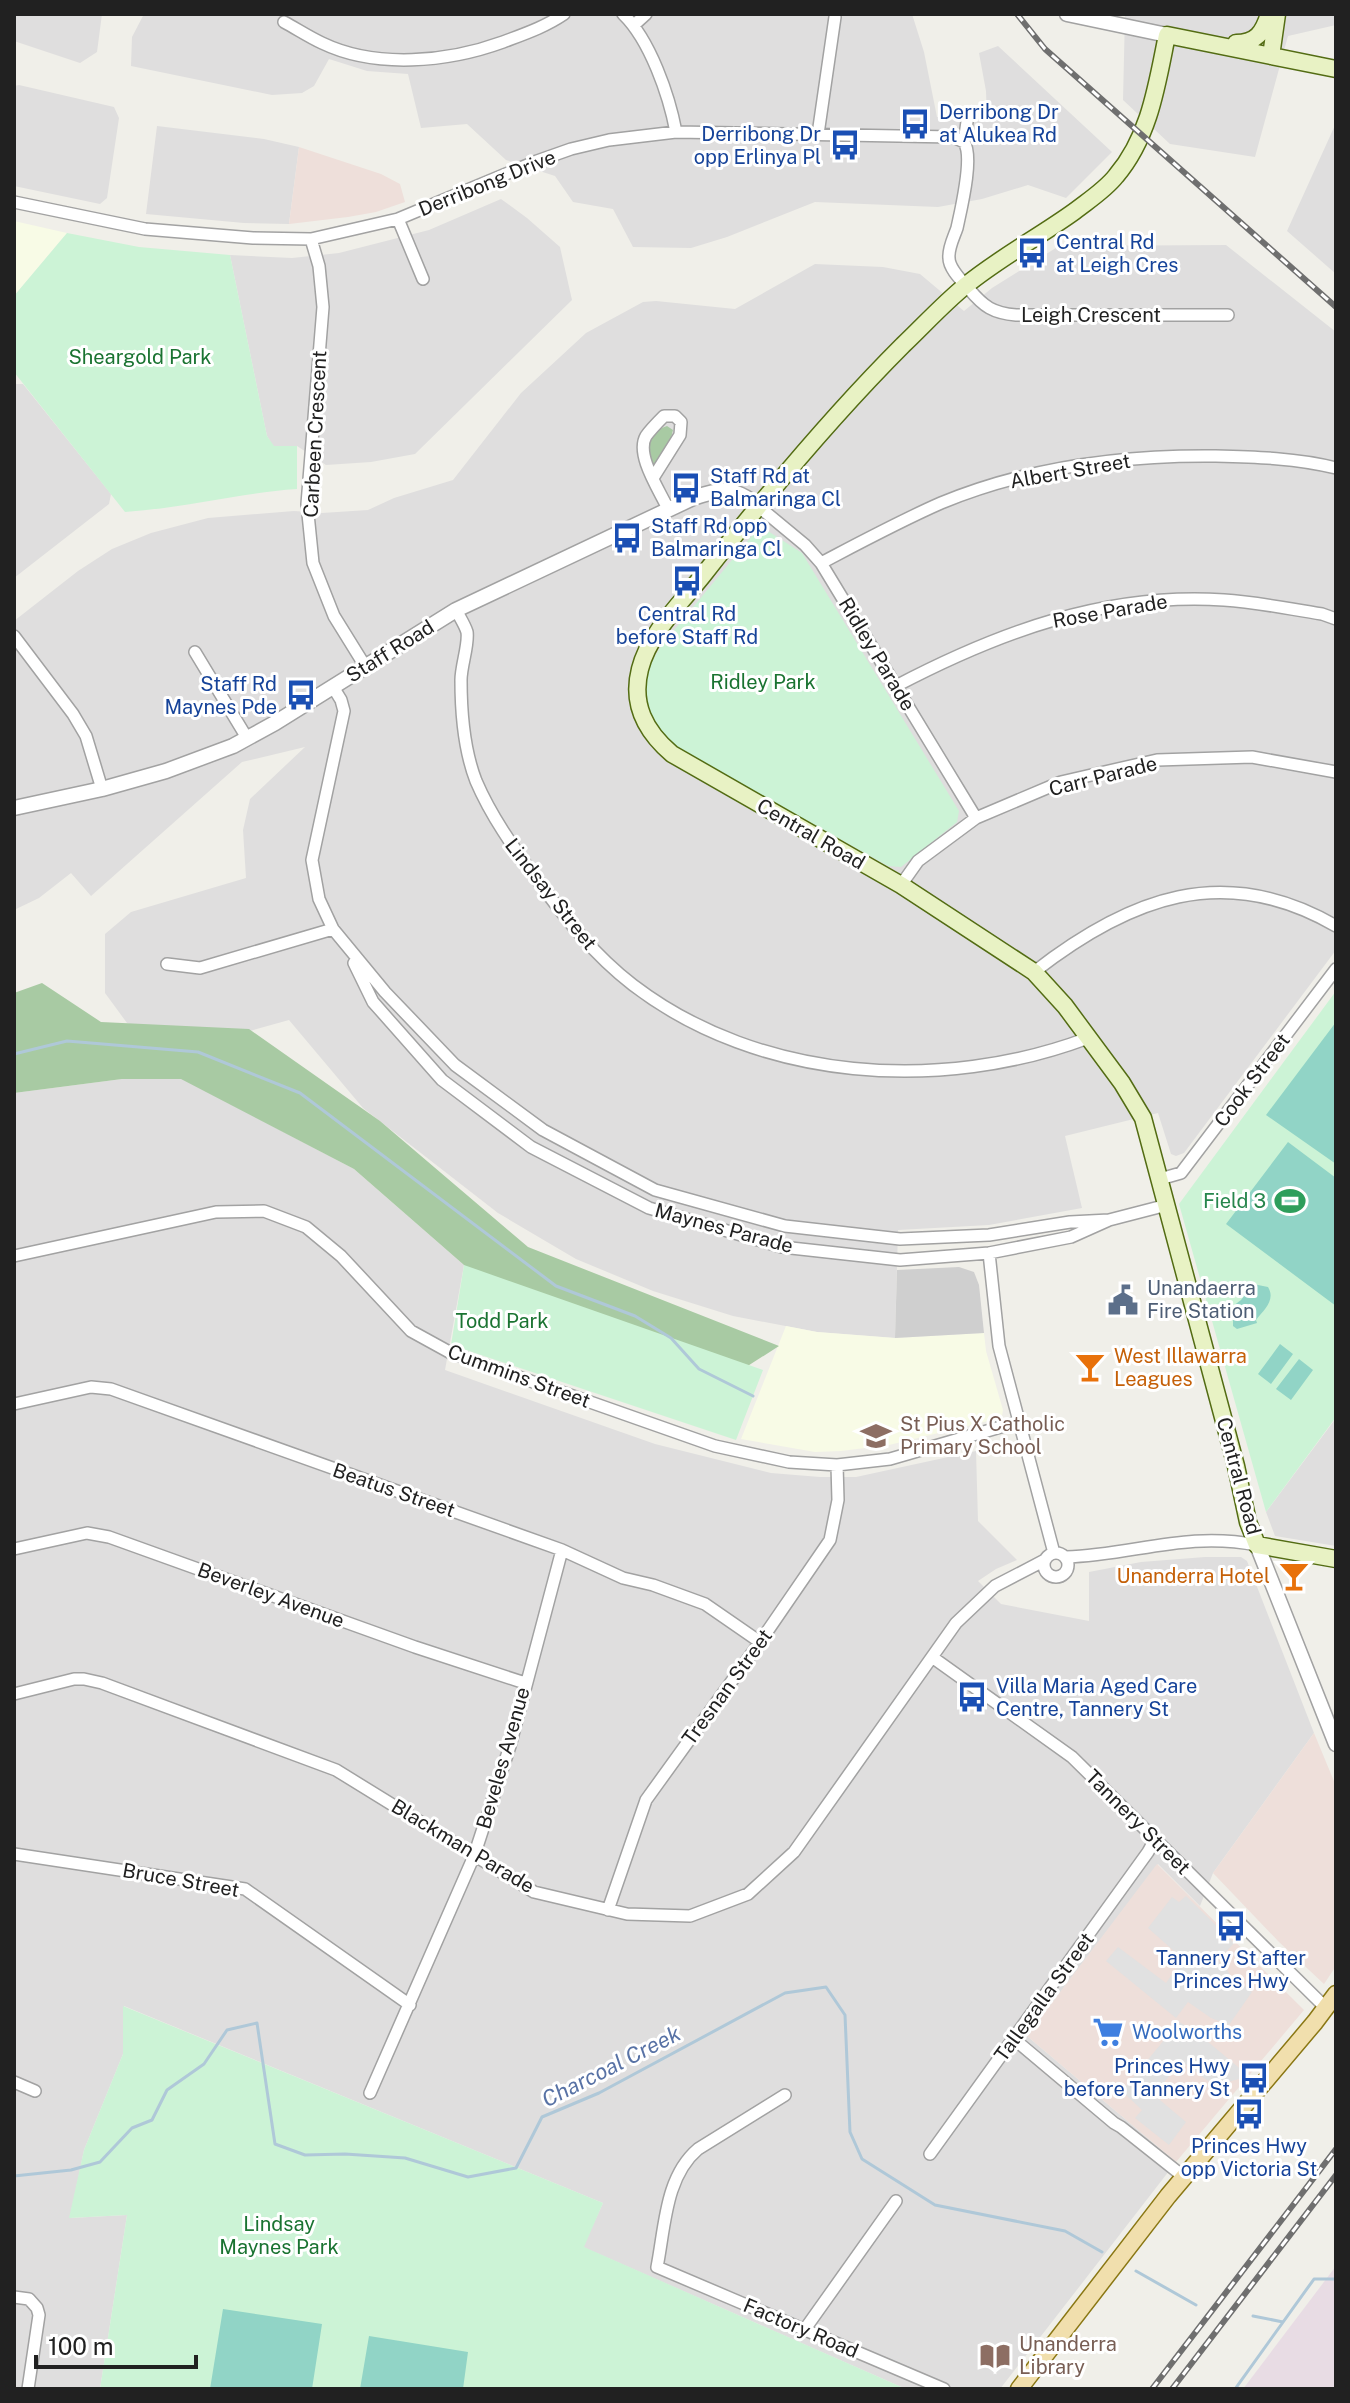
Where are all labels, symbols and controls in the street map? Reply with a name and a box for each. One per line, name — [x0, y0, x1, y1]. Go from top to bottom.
place label: Derribong Dr at Alukea Rd — [939, 100, 1059, 147]
bus stop icon: Derribong Dr at Alukea Rd — [898, 107, 932, 141]
place label: Derribong Dr opp Erlinya Pl — [694, 122, 821, 169]
bus stop icon: Derribong Dr opp Erlinya Pl — [828, 128, 862, 162]
street label: Derribong Drive — [415, 145, 559, 221]
place label: Central Rd at Leigh Cres — [1056, 230, 1178, 277]
bus stop icon: Central Rd at Leigh Cres — [1015, 236, 1049, 270]
street label: Leigh Crescent — [1021, 303, 1161, 327]
park label: Sheargold Park — [68, 345, 212, 369]
street label: Carbeen Crescent — [299, 350, 331, 518]
street label: Albert Street — [1008, 449, 1132, 493]
place label: Staff Rd at Balmaringa Cl — [710, 464, 841, 511]
bus stop icon: Staff Rd at Balmaringa Cl — [669, 471, 703, 505]
place label: Staff Rd opp Balmaringa Cl — [651, 514, 782, 561]
bus stop icon: Staff Rd opp Balmaringa Cl — [610, 521, 644, 555]
bus stop icon: Central Rd before Staff Rd — [670, 564, 704, 598]
street label: Rose Parade — [1051, 589, 1169, 633]
street label: Ridley Parade — [834, 593, 920, 715]
place label: Central Rd before Staff Rd — [616, 602, 758, 649]
street label: Staff Road — [342, 615, 438, 687]
park label: Ridley Park — [710, 670, 816, 694]
place label: Staff Rd Maynes Pde — [164, 672, 277, 719]
bus stop icon: Staff Rd Maynes Pde — [284, 678, 318, 712]
street label: Carr Parade — [1046, 751, 1160, 801]
street label: Central Road — [753, 793, 869, 875]
street label: Lindsay Street — [500, 833, 602, 955]
street label: Cook Street — [1209, 1029, 1295, 1131]
sports icon: Field 3 — [1273, 1184, 1307, 1218]
place label: Field 3 — [1203, 1189, 1266, 1213]
street label: Maynes Parade — [652, 1198, 796, 1258]
place label: Unandaerra Fire Station — [1147, 1276, 1256, 1323]
public building icon: Unandaerra Fire Station — [1106, 1283, 1140, 1317]
park label: Todd Park — [455, 1309, 549, 1333]
street label: Cummins Street — [444, 1339, 594, 1413]
place label: West Illawarra Leagues — [1114, 1344, 1247, 1391]
bar icon: West Illawarra Leagues — [1073, 1350, 1107, 1384]
place label: St Pius X Catholic Primary School — [900, 1412, 1065, 1459]
street label: Central Road — [1212, 1415, 1266, 1537]
school or university icon: St Pius X Catholic Primary School — [859, 1419, 893, 1453]
street label: Beatus Street — [330, 1458, 458, 1522]
street label: Beverley Avenue — [194, 1557, 348, 1633]
bar icon: Unanderra Hotel — [1277, 1559, 1311, 1593]
place label: Unanderra Hotel — [1116, 1564, 1270, 1588]
street label: Tresnan Street — [677, 1624, 777, 1750]
place label: Villa Maria Aged Care Centre, Tannery St — [996, 1674, 1197, 1721]
bus stop icon: Villa Maria Aged Care Centre, Tannery St — [955, 1680, 989, 1714]
street label: Beveles Avenue — [471, 1684, 535, 1832]
street label: Tannery Street — [1081, 1765, 1195, 1879]
street label: Blackman Parade — [387, 1794, 539, 1898]
street label: Bruce Street — [121, 1858, 241, 1902]
bus stop icon: Tannery St after Princes Hwy — [1214, 1909, 1248, 1943]
street label: Tallegalla Street — [989, 1928, 1099, 2066]
place label: Tannery St after Princes Hwy — [1156, 1946, 1306, 1993]
supermarket icon: Woolworths — [1091, 2015, 1125, 2049]
water label: Charcoal Creek — [537, 2020, 685, 2112]
place label: Woolworths — [1132, 2020, 1242, 2044]
place label: Princes Hwy before Tannery St — [1064, 2054, 1230, 2101]
bus stop icon: Princes Hwy before Tannery St — [1237, 2061, 1271, 2095]
bus stop icon: Princes Hwy opp Victoria St — [1232, 2097, 1266, 2131]
place label: Princes Hwy opp Victoria St — [1181, 2134, 1317, 2181]
park label: Lindsay Maynes Park — [219, 2212, 339, 2259]
street label: Factory Road — [740, 2293, 862, 2363]
scale bar — [36, 2319, 196, 2369]
text: 100 m — [48, 2332, 114, 2360]
place label: Unanderra Library — [1019, 2332, 1117, 2379]
library icon: Unanderra Library — [978, 2339, 1012, 2373]

